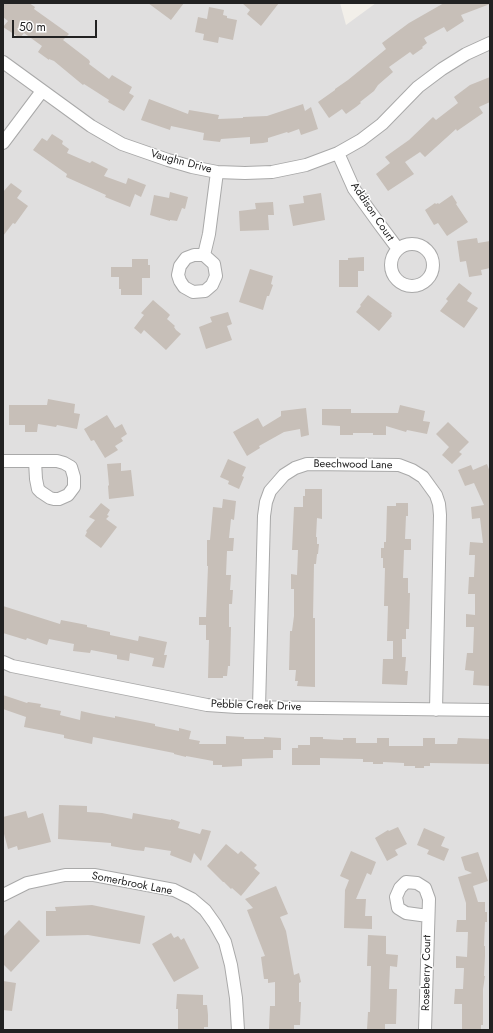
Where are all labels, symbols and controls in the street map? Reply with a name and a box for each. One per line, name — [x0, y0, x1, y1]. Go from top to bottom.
scale bar — [14, 12, 99, 38]
text: 50 m — [19, 18, 46, 36]
street label: Vaughn Drive — [149, 147, 213, 177]
street label: Addison Court — [348, 180, 396, 244]
street label: Beechwood Lane — [313, 458, 393, 472]
street label: Pebble Creek Drive — [211, 698, 301, 714]
street label: Somerbrook Lane — [91, 870, 173, 898]
street label: Roseberry Court — [420, 935, 434, 1011]

